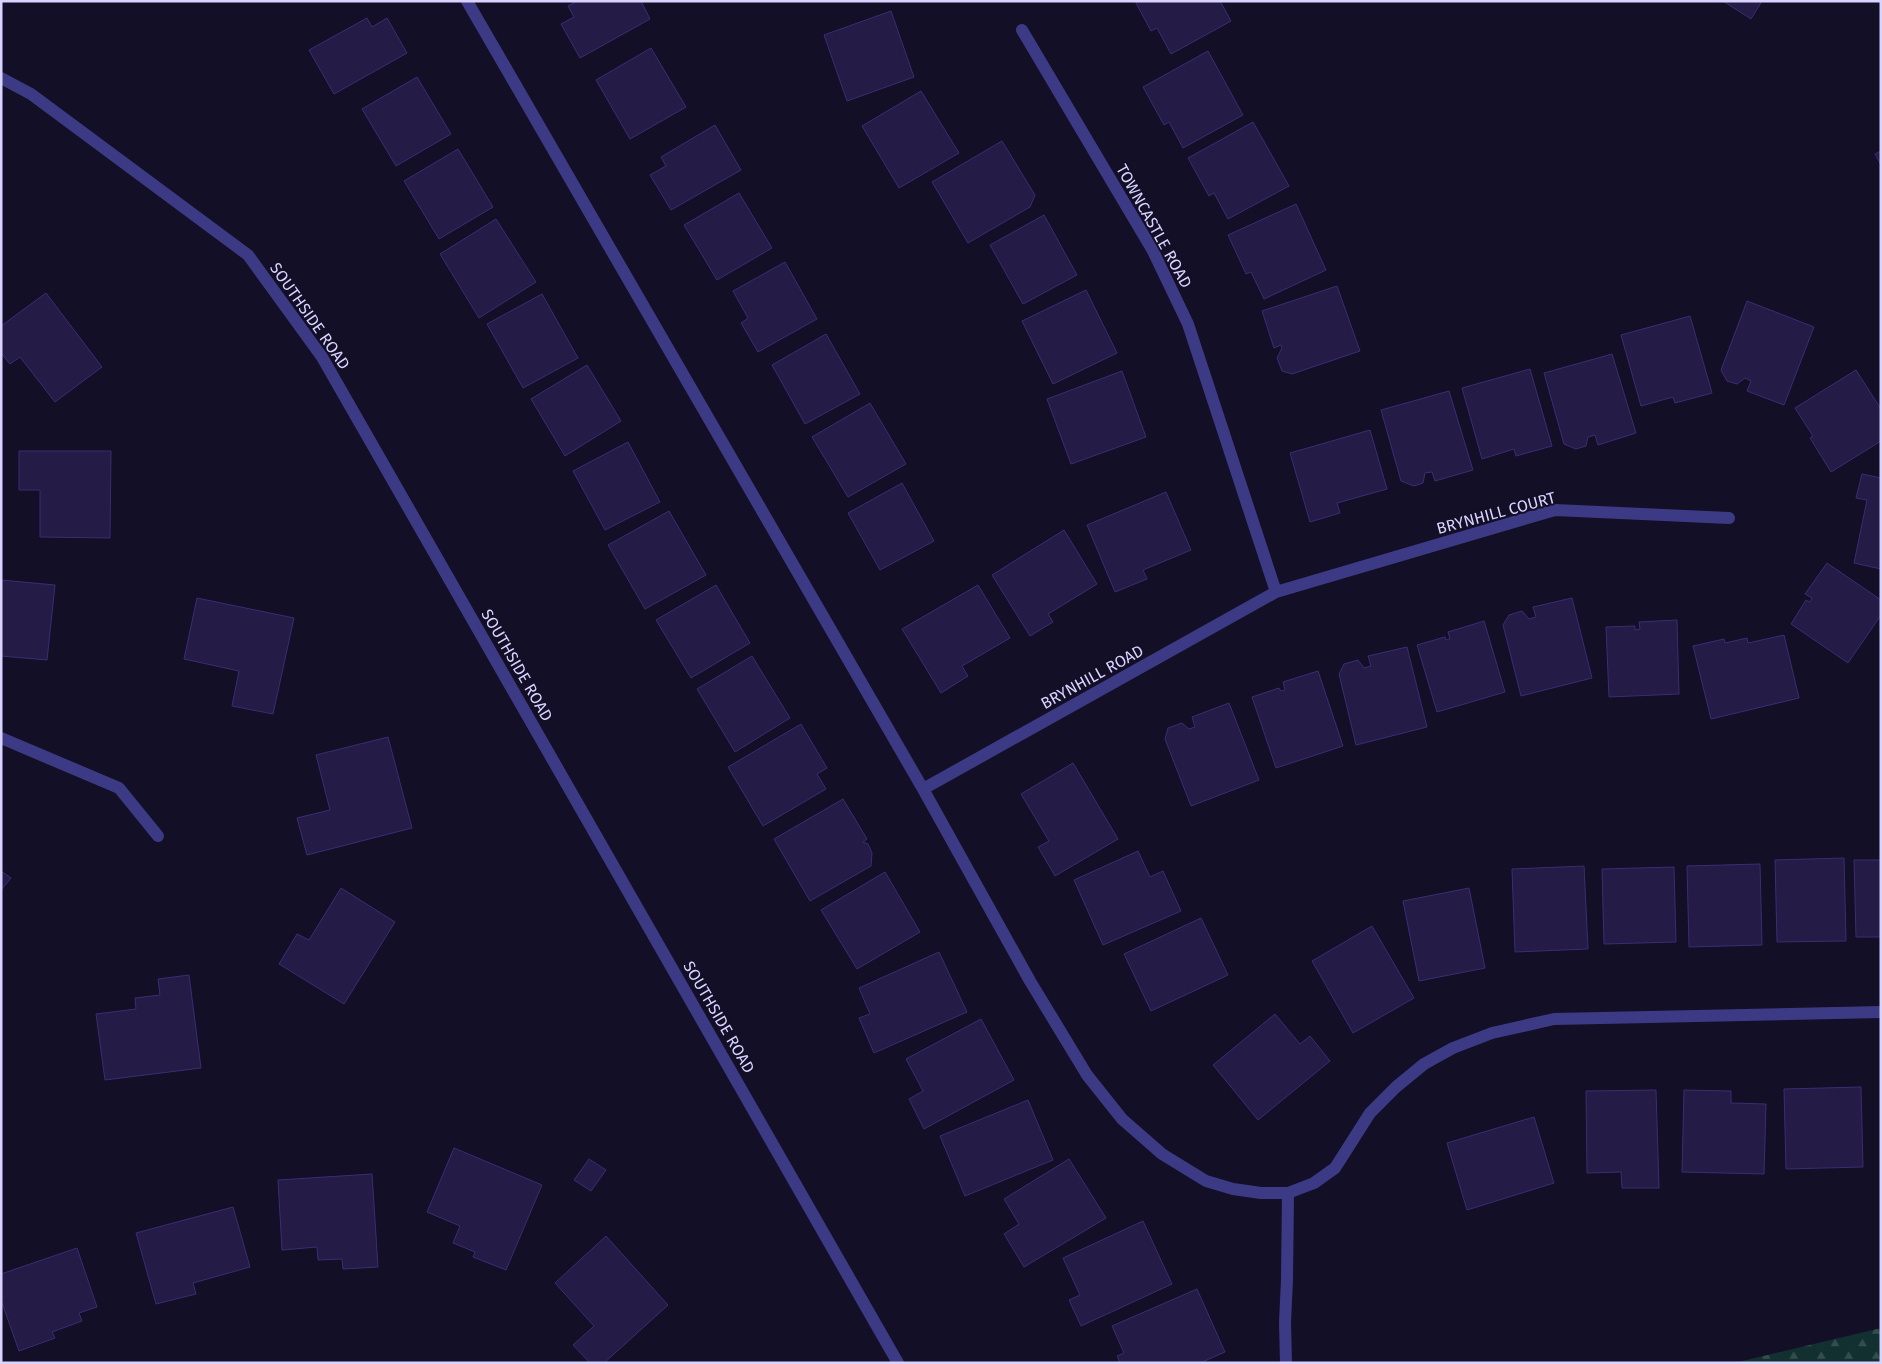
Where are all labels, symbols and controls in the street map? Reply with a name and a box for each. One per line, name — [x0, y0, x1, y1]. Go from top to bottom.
street label: TOWNCASTLE ROAD — [1112, 161, 1196, 291]
street label: SOUTHSIDE ROAD — [266, 259, 354, 373]
street label: BRYNHILL COURT — [1434, 488, 1558, 538]
street label: SOUTHSIDE ROAD — [477, 606, 557, 724]
street label: BRYNHILL ROAD — [1037, 641, 1147, 713]
street label: SOUTHSIDE ROAD — [679, 958, 759, 1076]

